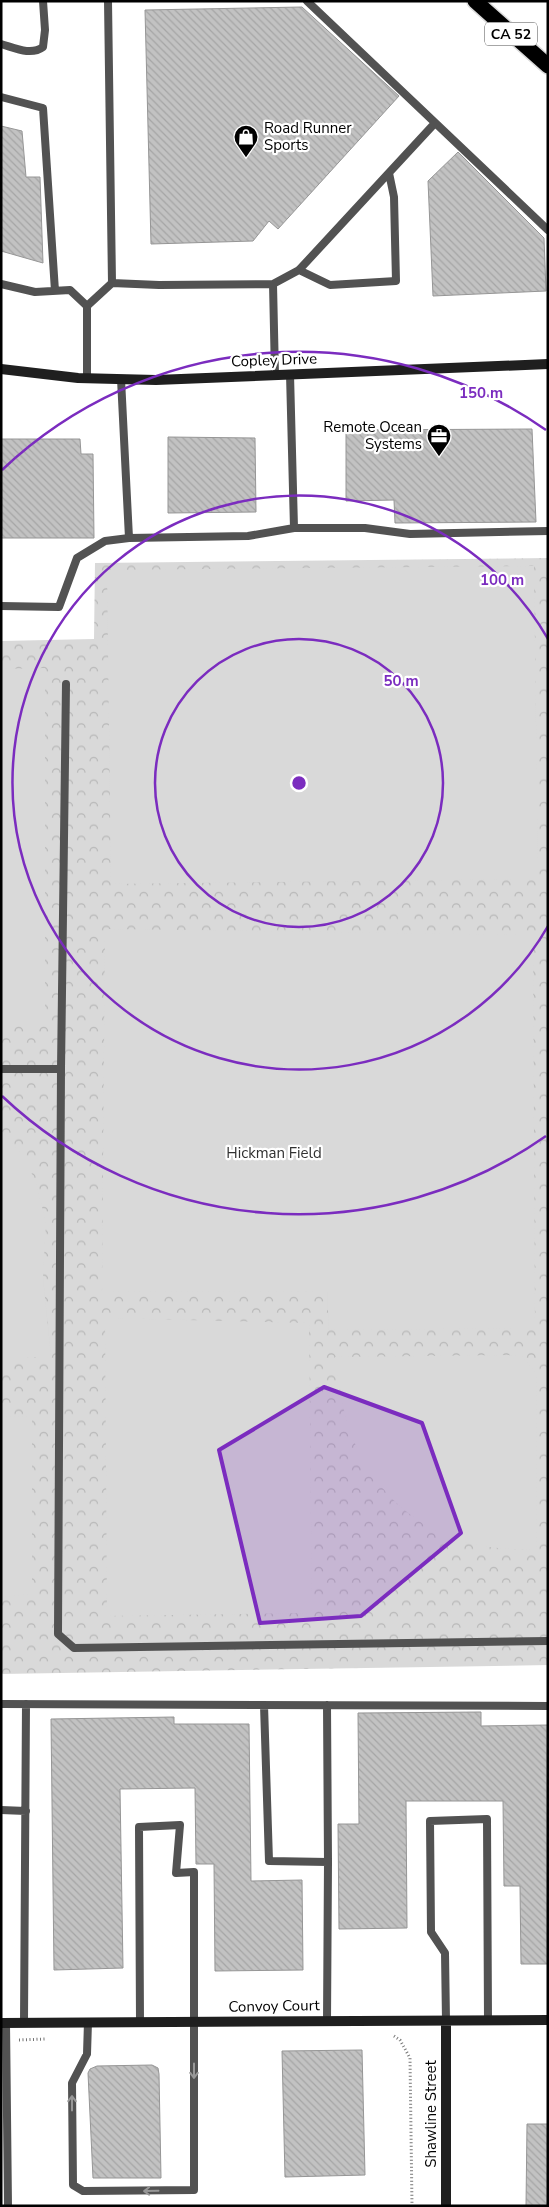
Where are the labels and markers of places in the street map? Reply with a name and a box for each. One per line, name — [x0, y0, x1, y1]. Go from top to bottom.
place label: Road Runner Sports — [264, 118, 352, 155]
shop icon: Road Runner Sports — [233, 124, 259, 158]
place label: Remote Ocean Systems — [323, 417, 422, 454]
office icon: Remote Ocean Systems — [426, 423, 452, 457]
centre of rings — [290, 774, 308, 792]

